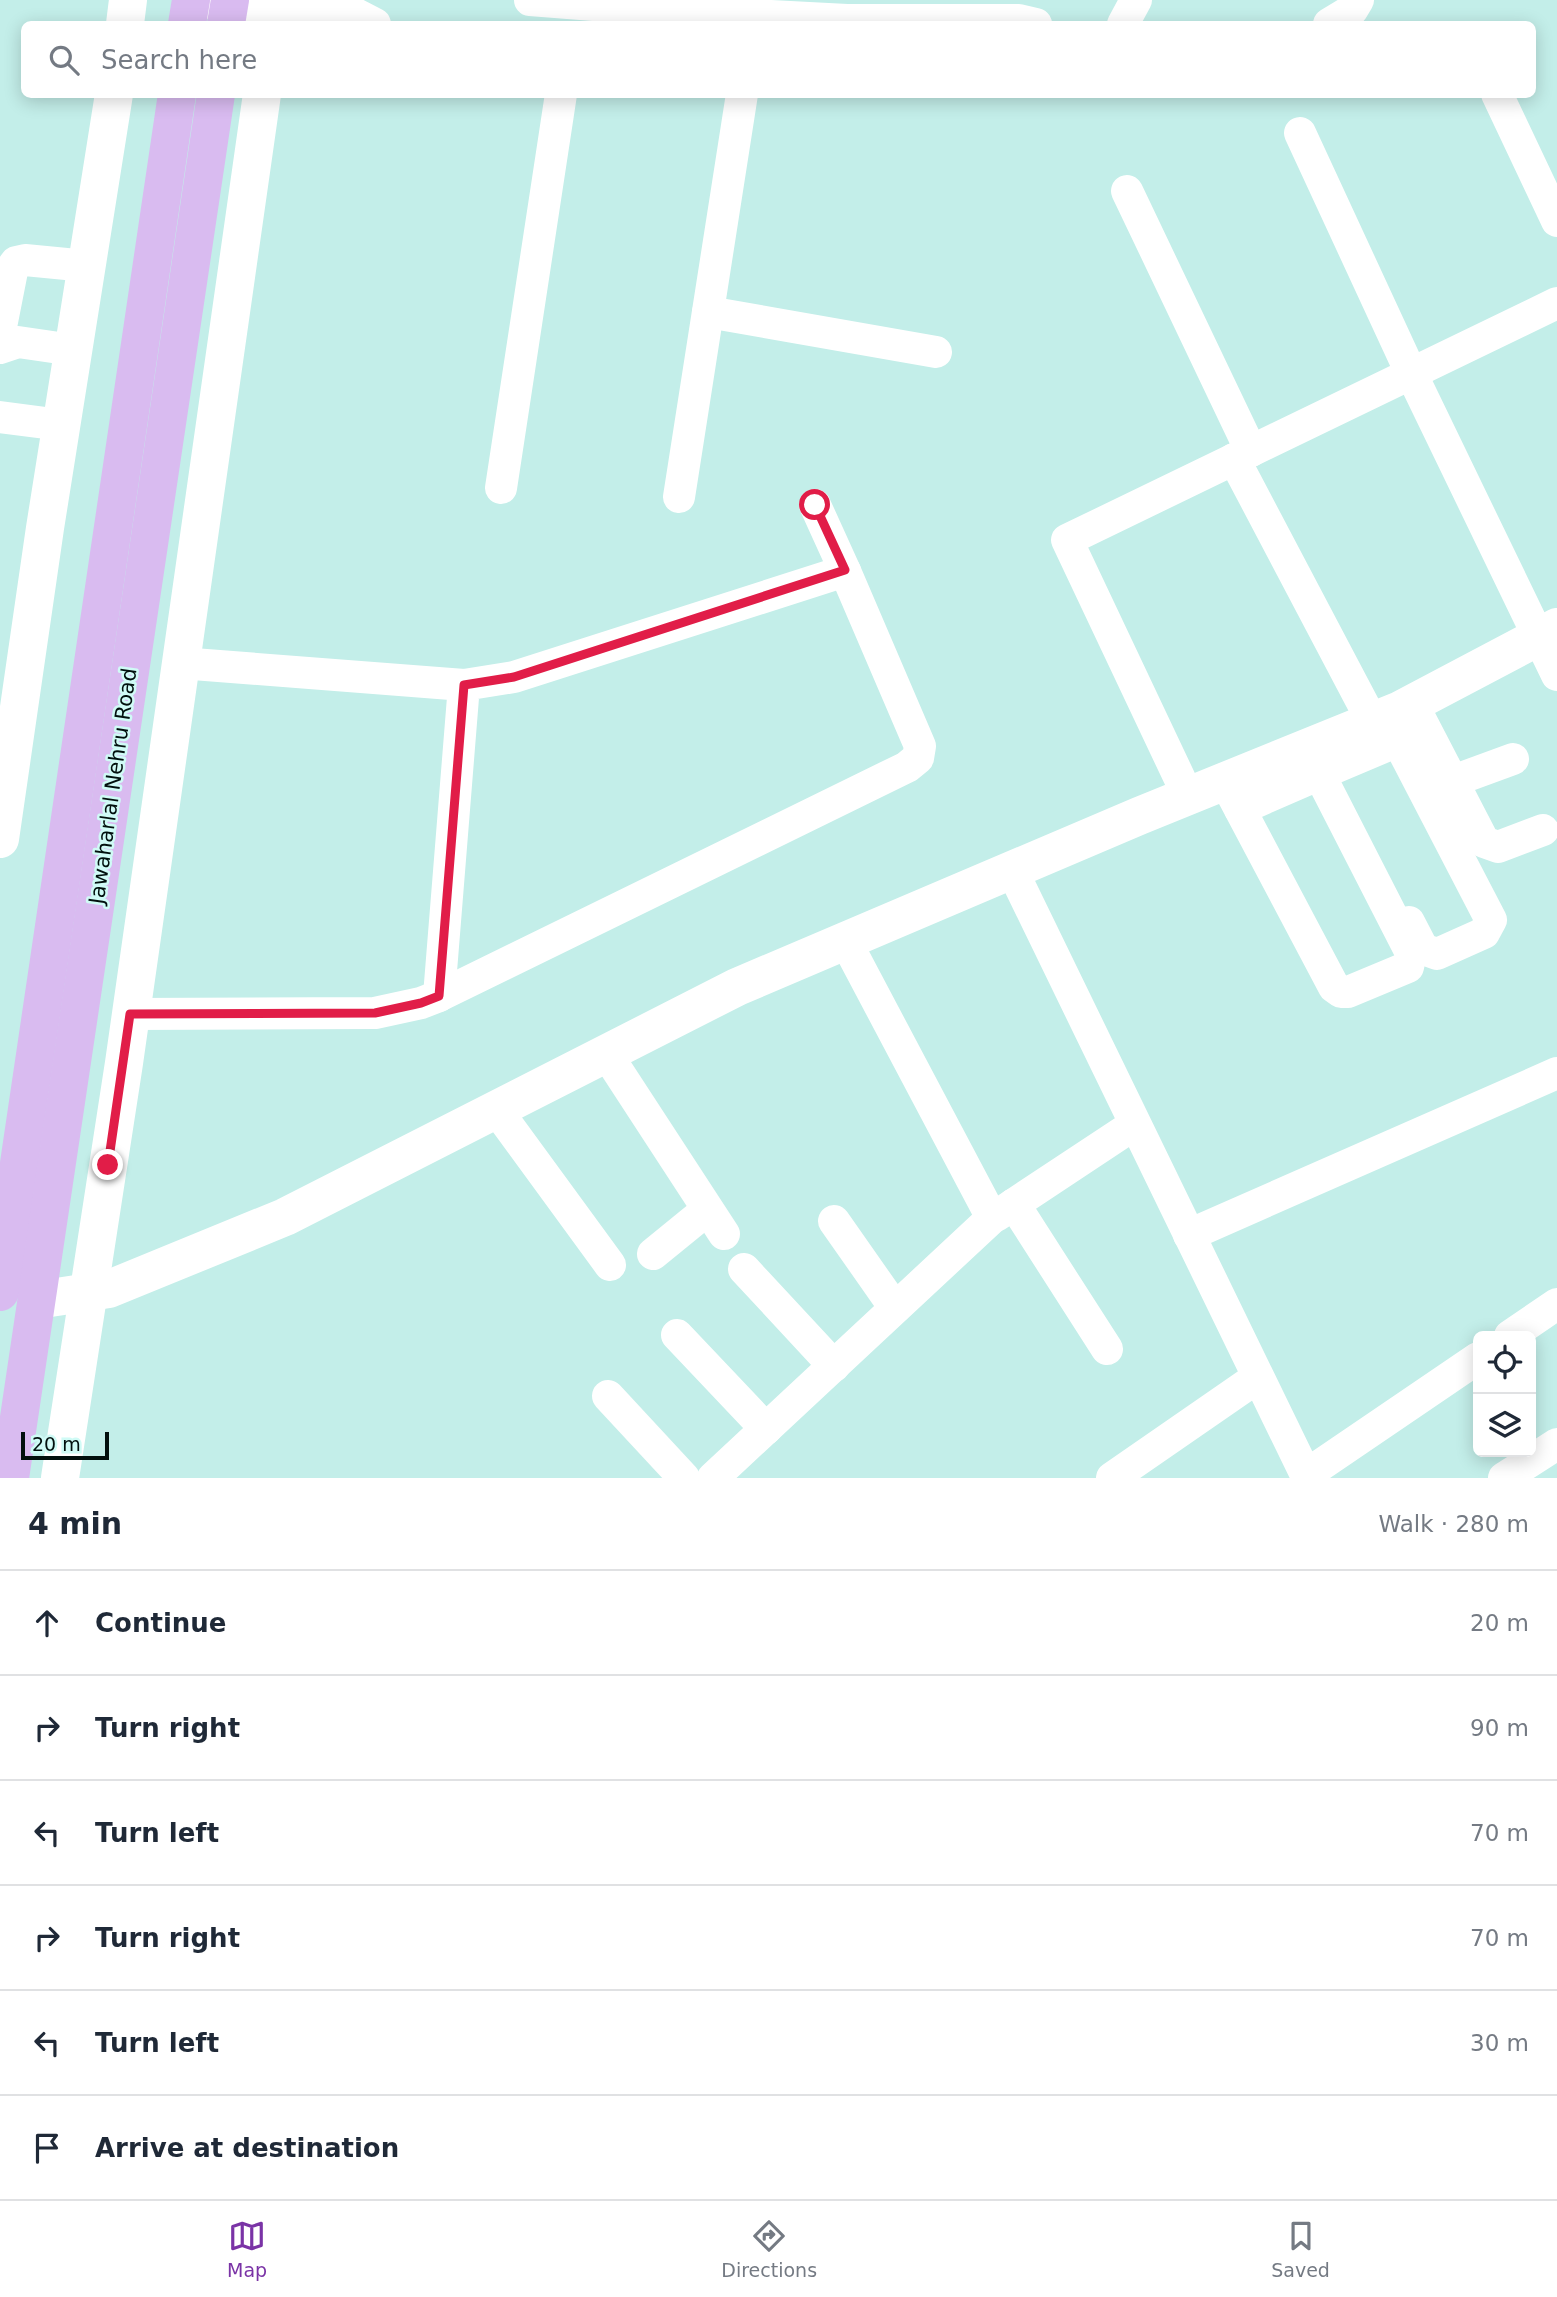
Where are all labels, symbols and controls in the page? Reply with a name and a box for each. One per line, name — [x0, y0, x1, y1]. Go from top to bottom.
search box — [21, 21, 1536, 98]
icon: search — [45, 41, 83, 79]
text: Search here — [101, 45, 257, 75]
route start — [799, 489, 830, 520]
street label: Jawaharlal Nehru Road — [84, 666, 141, 908]
route end — [92, 1149, 123, 1180]
map controls — [1473, 1331, 1536, 1457]
button: locate — [1473, 1331, 1536, 1394]
button: layers — [1473, 1394, 1536, 1457]
scale bar — [21, 1429, 108, 1461]
text: 20 m — [32, 1433, 81, 1455]
text: 4 min — [28, 1506, 122, 1541]
text: Walk · 280 m — [1378, 1511, 1529, 1537]
icon: ahead — [28, 1604, 66, 1642]
text: Continue — [95, 1608, 226, 1638]
text: 20 m — [1470, 1610, 1529, 1636]
icon: right — [28, 1709, 66, 1747]
text: Turn right — [95, 1713, 240, 1743]
text: 90 m — [1470, 1715, 1529, 1741]
icon: left — [28, 1814, 66, 1852]
text: Turn left — [95, 1818, 219, 1848]
text: 70 m — [1470, 1820, 1529, 1846]
icon: right — [28, 1919, 66, 1957]
text: Turn right — [95, 1923, 240, 1953]
text: 70 m — [1470, 1925, 1529, 1951]
icon: left — [28, 2024, 66, 2062]
text: Turn left — [95, 2028, 219, 2058]
text: 30 m — [1470, 2030, 1529, 2056]
icon: arrive — [28, 2129, 66, 2167]
text: Arrive at destination — [95, 2133, 399, 2163]
tab: Map — [227, 2217, 267, 2281]
tab: Directions — [721, 2217, 817, 2281]
tab: Saved — [1271, 2217, 1330, 2281]

